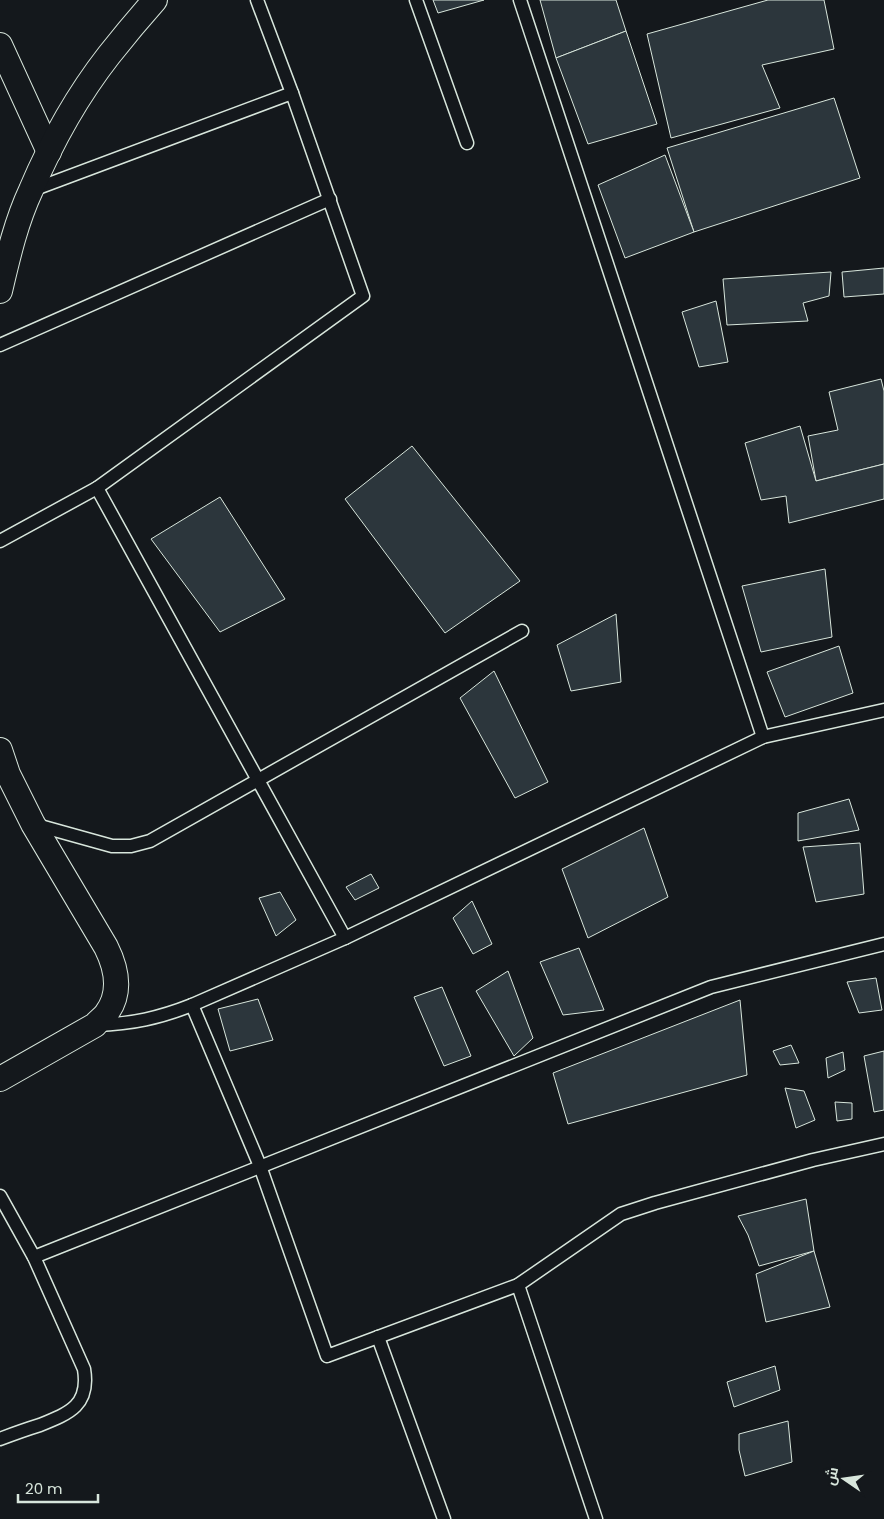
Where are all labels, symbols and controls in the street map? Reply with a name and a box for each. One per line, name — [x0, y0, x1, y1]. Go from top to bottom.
north arrow — [819, 1454, 869, 1504]
text: ش — [820, 1465, 843, 1487]
scale bar — [18, 1472, 98, 1504]
text: 20 m — [25, 1478, 63, 1499]

